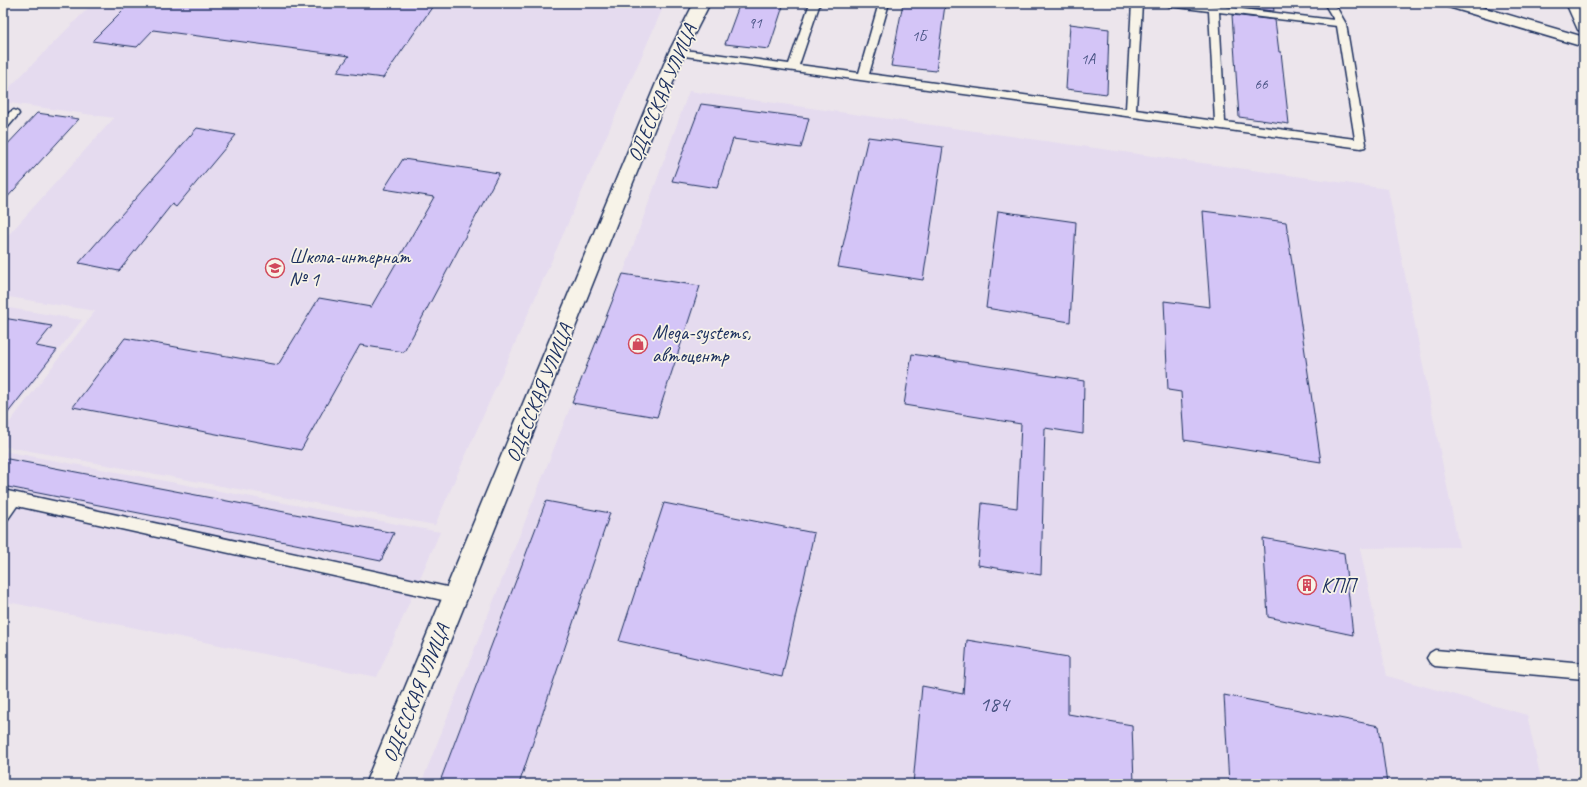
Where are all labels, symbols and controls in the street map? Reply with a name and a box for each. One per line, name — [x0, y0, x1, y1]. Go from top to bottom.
house number: 91 — [748, 14, 763, 33]
street label: ОДЕССКАЯ УЛИЦА — [622, 20, 703, 165]
house number: 1Б — [912, 27, 929, 46]
house number: 1А — [1081, 50, 1097, 69]
house number: 66 — [1254, 75, 1269, 94]
place label: Школа-интернат № 1 — [289, 244, 412, 292]
school or university icon: Школа-интернат № 1 — [264, 257, 286, 279]
street label: ОДЕССКАЯ УЛИЦА — [500, 319, 578, 466]
place label: Mega-systems, автоцентр — [652, 320, 751, 368]
shop icon: Mega-systems, автоцентр — [627, 333, 649, 355]
place label: КПП — [1321, 573, 1359, 598]
building icon: КПП — [1296, 574, 1318, 596]
street label: ОДЕССКАЯ УЛИЦА — [377, 619, 455, 766]
house number: 184 — [979, 690, 1011, 718]

